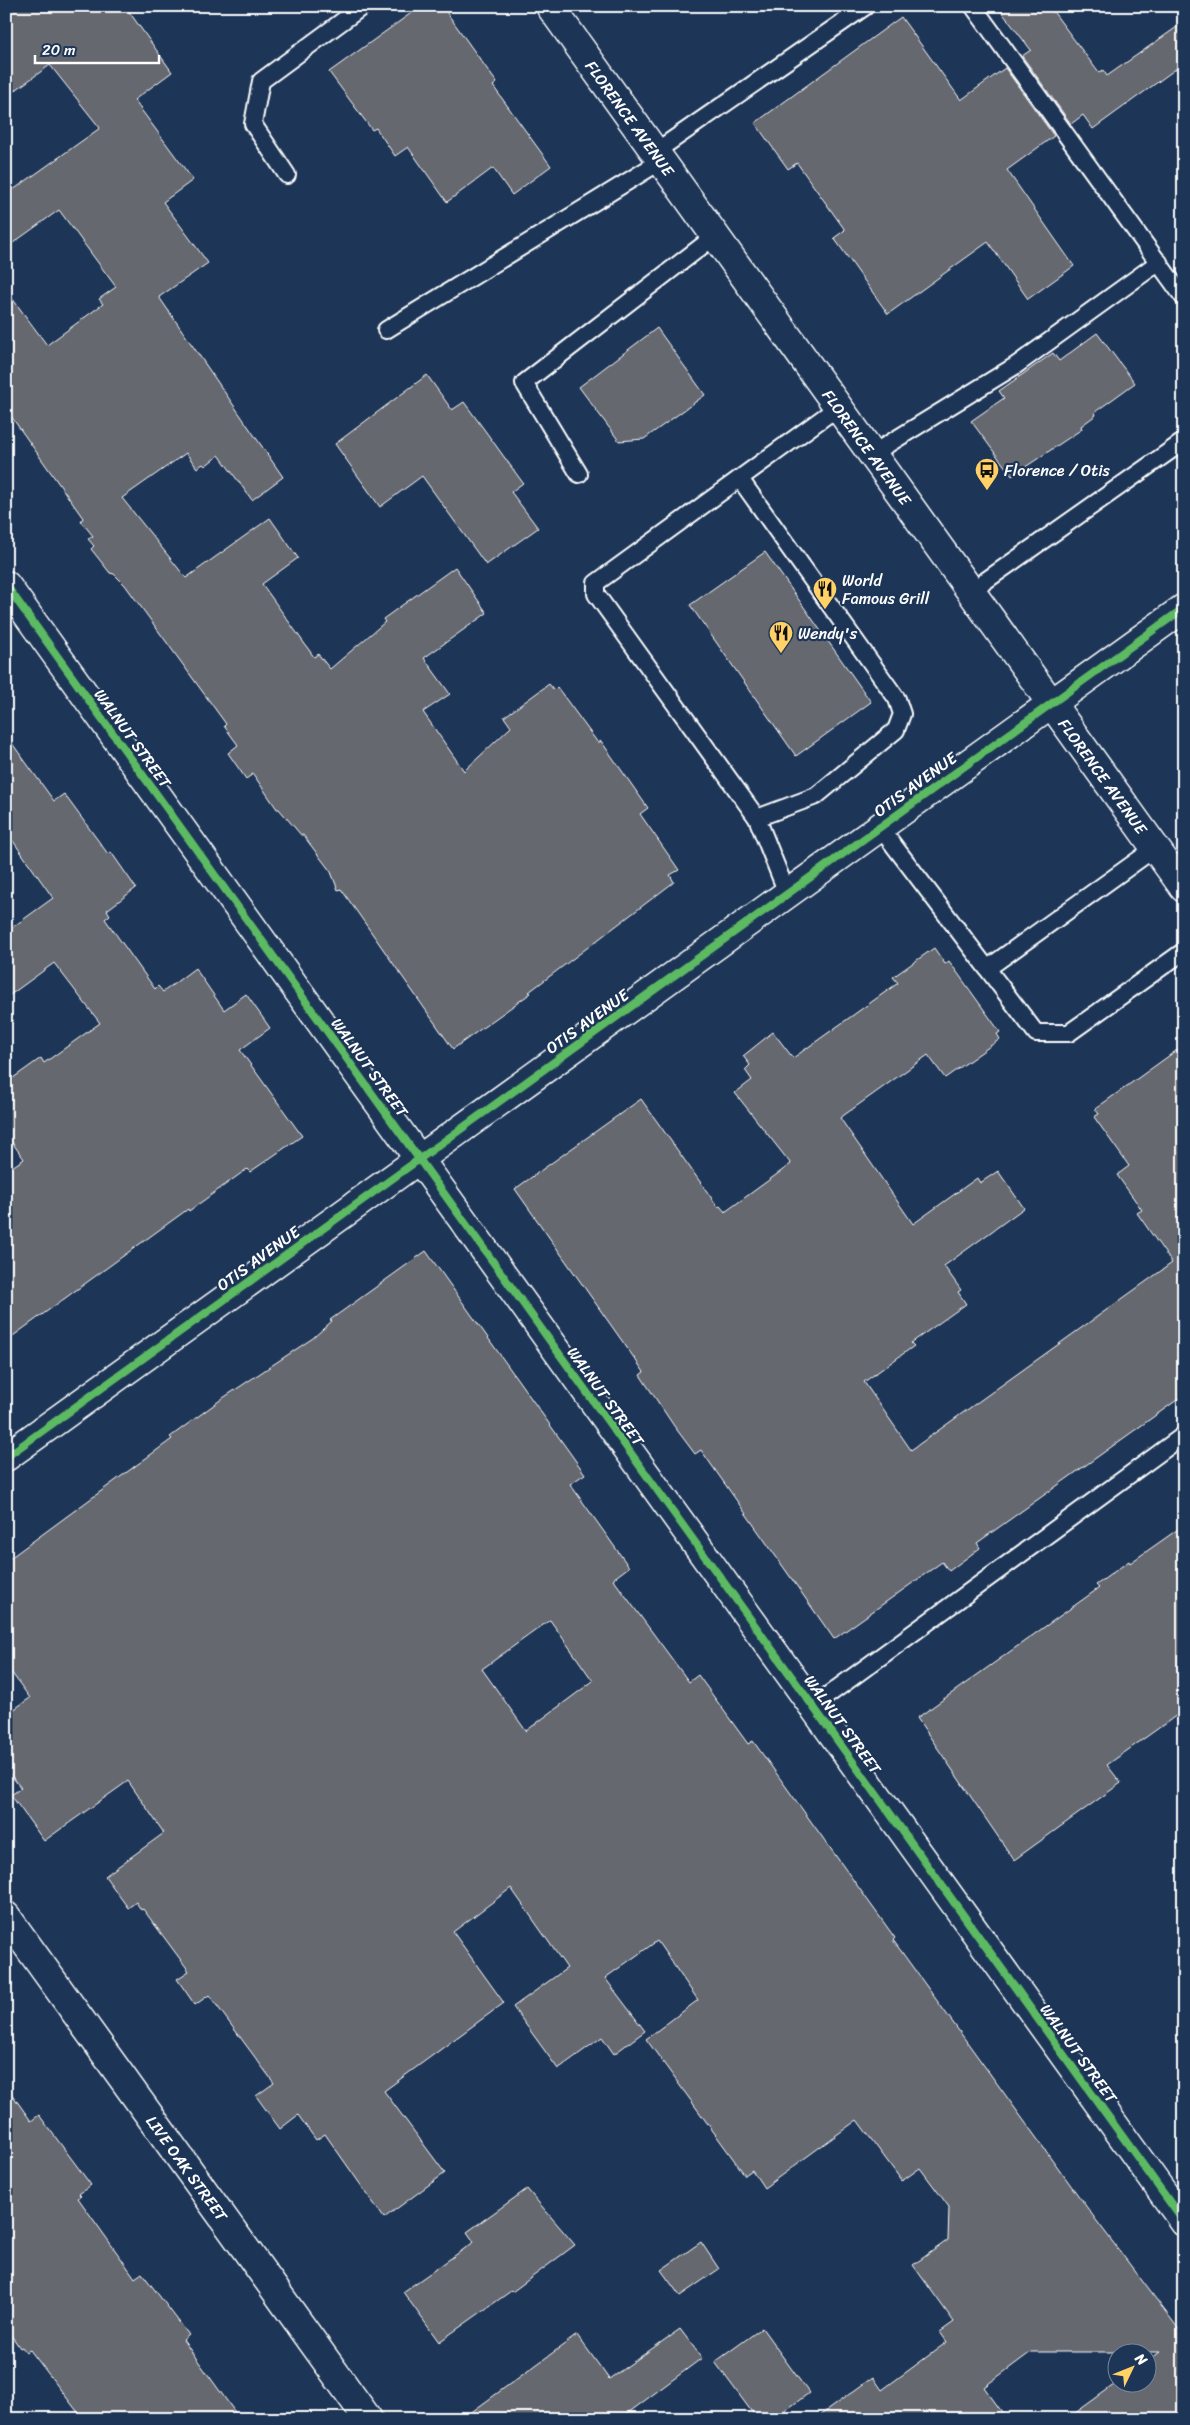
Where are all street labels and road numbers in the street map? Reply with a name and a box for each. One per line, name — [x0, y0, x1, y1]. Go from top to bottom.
street label: FLORENCE AVENUE — [577, 54, 683, 184]
street label: FLORENCE AVENUE — [814, 383, 920, 513]
street label: WALNUT STREET — [86, 682, 180, 796]
street label: FLORENCE AVENUE — [1050, 712, 1156, 842]
street label: OTIS AVENUE — [867, 743, 964, 825]
street label: OTIS AVENUE — [539, 980, 636, 1062]
street label: WALNUT STREET — [323, 1011, 417, 1125]
street label: OTIS AVENUE — [210, 1217, 307, 1299]
street label: WALNUT STREET — [559, 1340, 653, 1454]
street label: WALNUT STREET — [796, 1668, 890, 1782]
street label: WALNUT STREET — [1032, 1997, 1126, 2111]
street label: LIVE OAK STREET — [138, 2109, 236, 2229]

